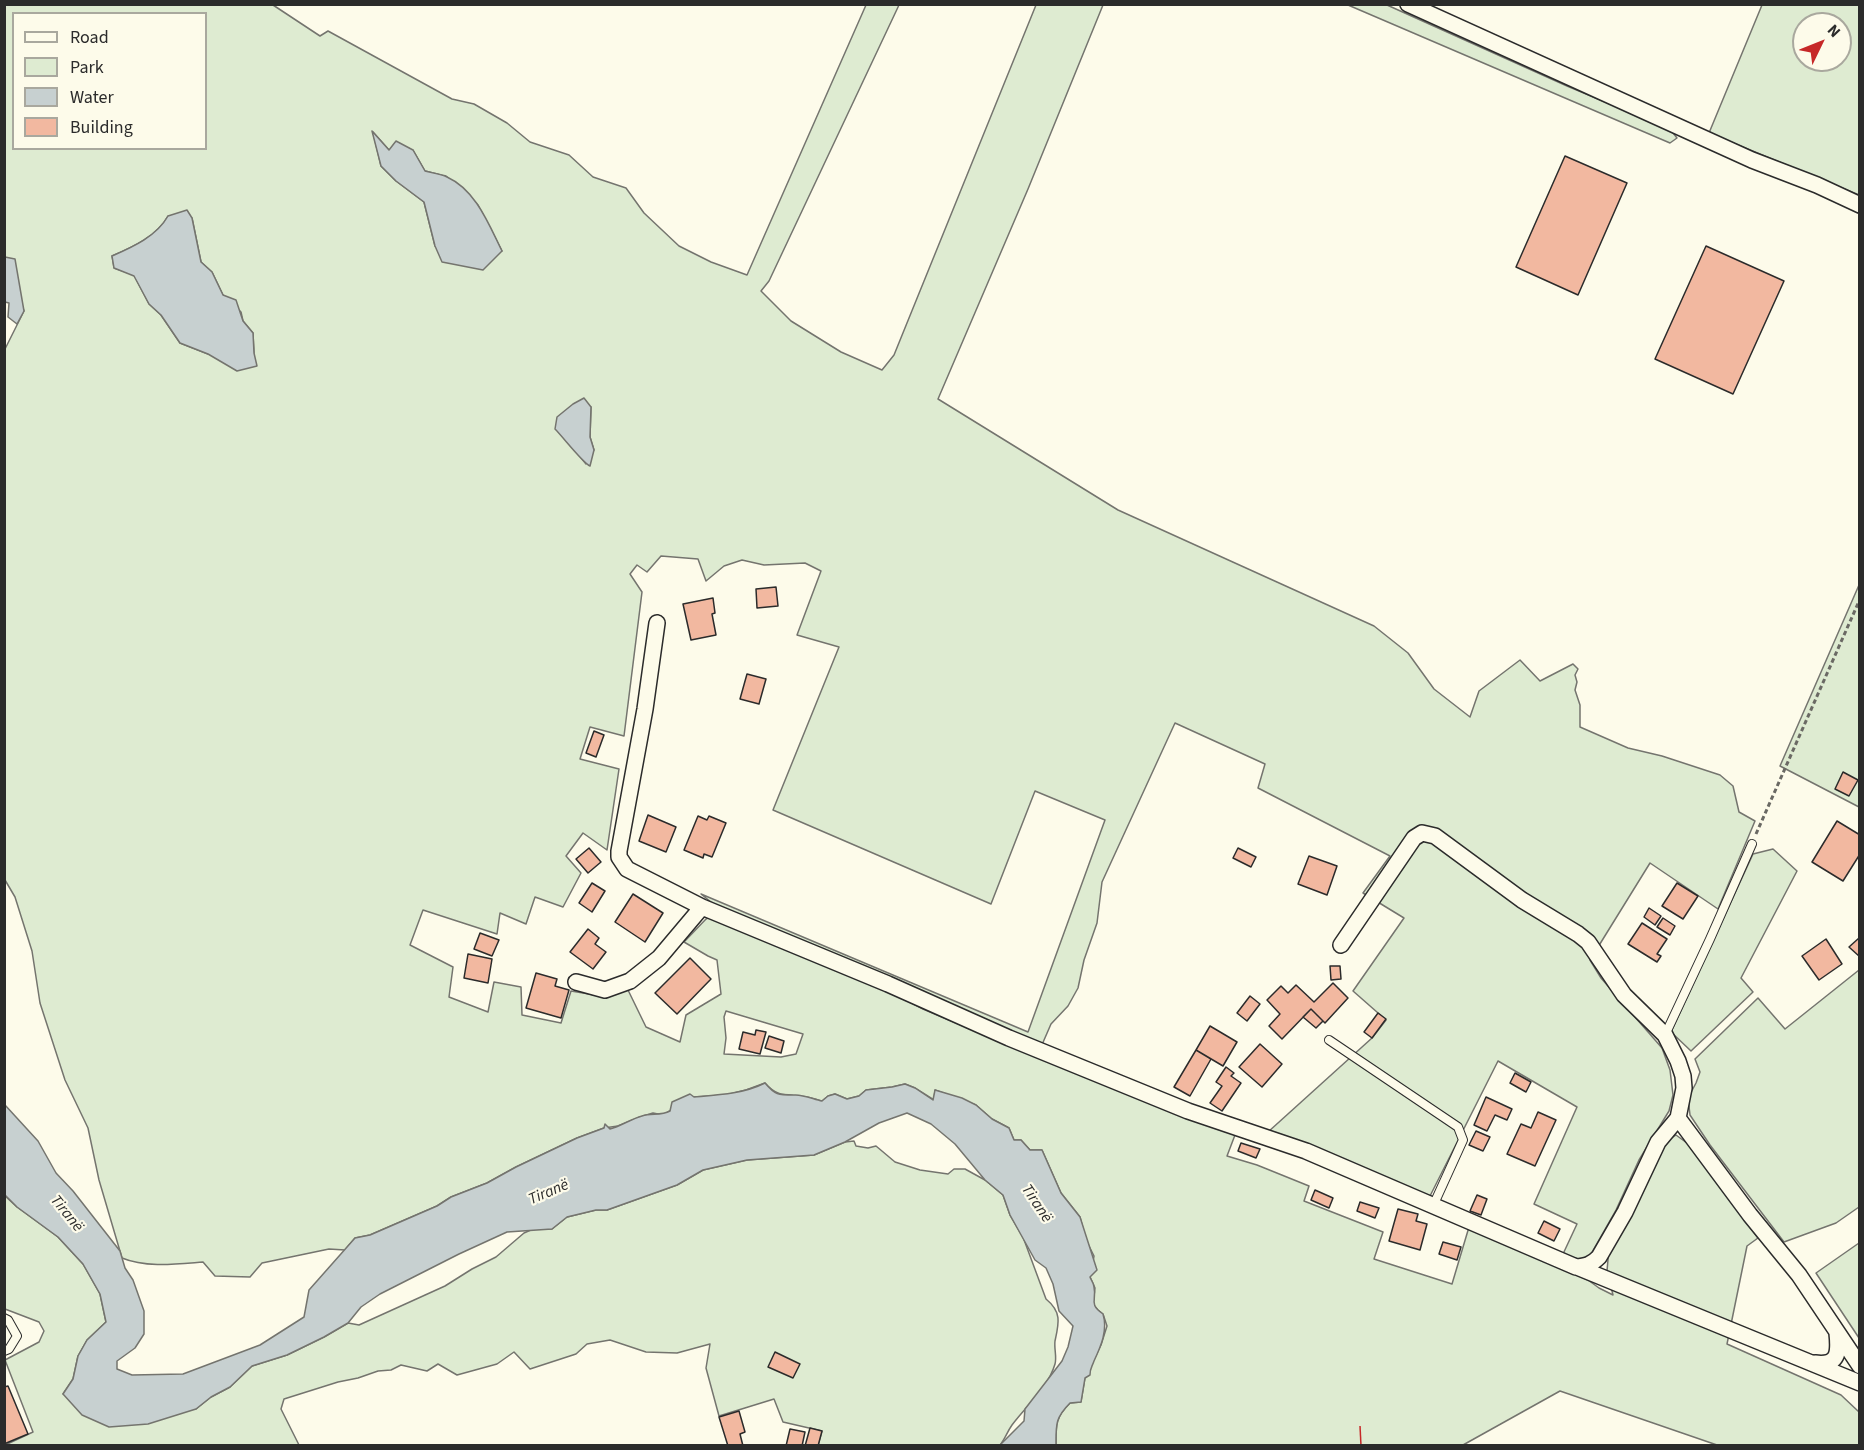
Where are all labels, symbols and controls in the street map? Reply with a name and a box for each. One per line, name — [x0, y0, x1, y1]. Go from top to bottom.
legend — [12, 12, 207, 150]
north arrow — [1792, 12, 1852, 72]
text: N — [1822, 20, 1845, 42]
text: Road — [70, 25, 109, 50]
text: Park — [70, 55, 104, 80]
text: Water — [70, 85, 114, 110]
text: Building — [70, 115, 133, 140]
water label: Tiranë — [526, 1176, 572, 1210]
water label: Tiranë — [1016, 1181, 1056, 1227]
water label: Tiranë — [45, 1192, 87, 1236]

